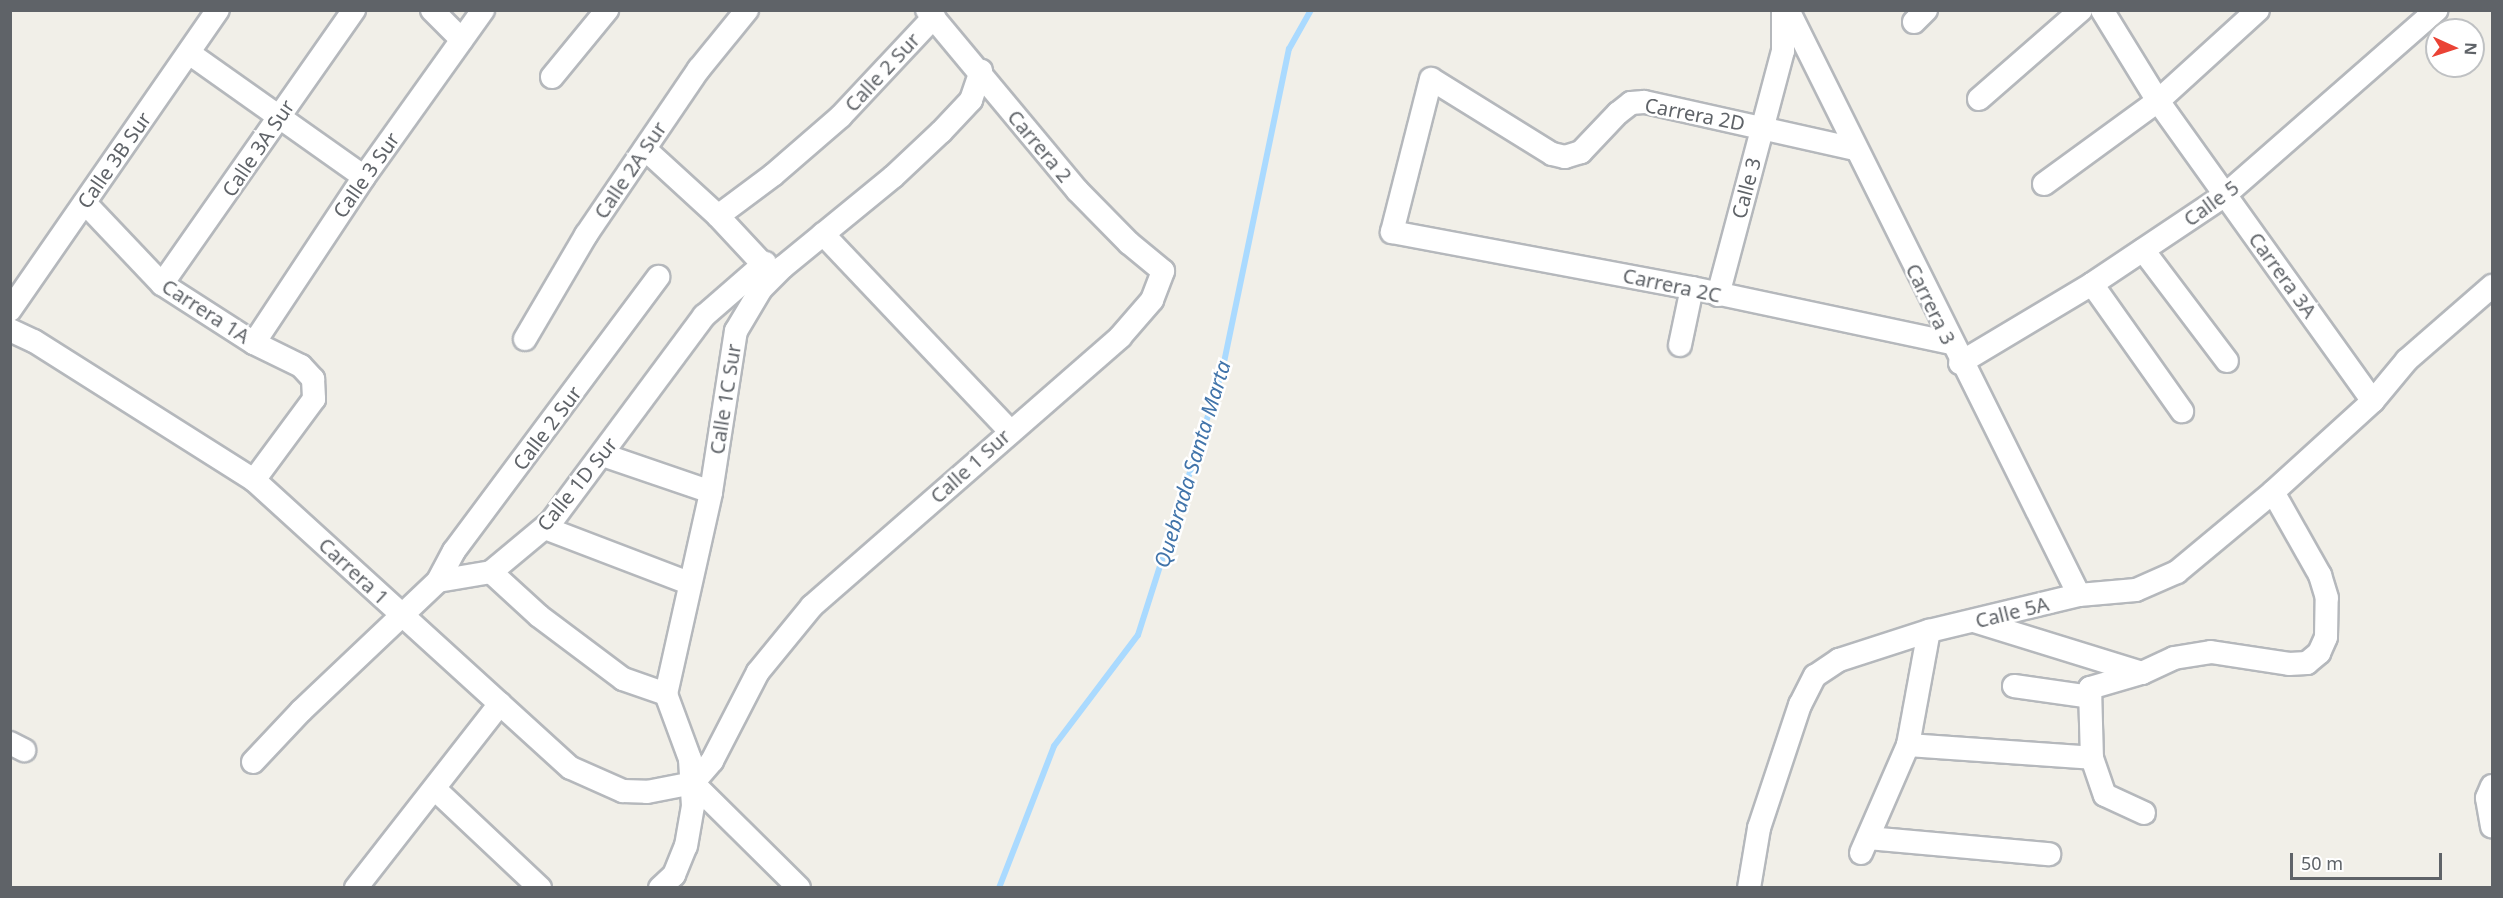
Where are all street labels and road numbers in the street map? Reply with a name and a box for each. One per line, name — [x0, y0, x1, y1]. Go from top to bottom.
street label: Calle 2 Sur — [839, 28, 925, 116]
street label: Carrera 2D — [1643, 93, 1747, 135]
street label: Calle 3A Sur — [217, 95, 299, 201]
street label: Carrera 2 — [1003, 105, 1077, 187]
street label: Calle 3B Sur — [72, 107, 156, 213]
street label: Calle 2A Sur — [589, 117, 671, 223]
street label: Calle 3 Sur — [328, 128, 404, 222]
street label: Calle 3 — [1726, 155, 1766, 221]
street label: Calle 5 — [2179, 175, 2243, 231]
street label: Carrera 3A — [2244, 228, 2322, 322]
street label: Carrera 3 — [1901, 260, 1961, 348]
street label: Carrera 2C — [1621, 263, 1723, 307]
street label: Carrera 1A — [158, 274, 254, 348]
street label: Calle 1C Sur — [704, 342, 746, 456]
street label: Calle 2 Sur — [508, 381, 586, 475]
street label: Calle 1 Sur — [925, 424, 1015, 508]
street label: Calle 1D Sur — [532, 432, 622, 536]
street label: Carrera 1 — [314, 533, 394, 609]
street label: Calle 5A — [1973, 591, 2051, 633]

